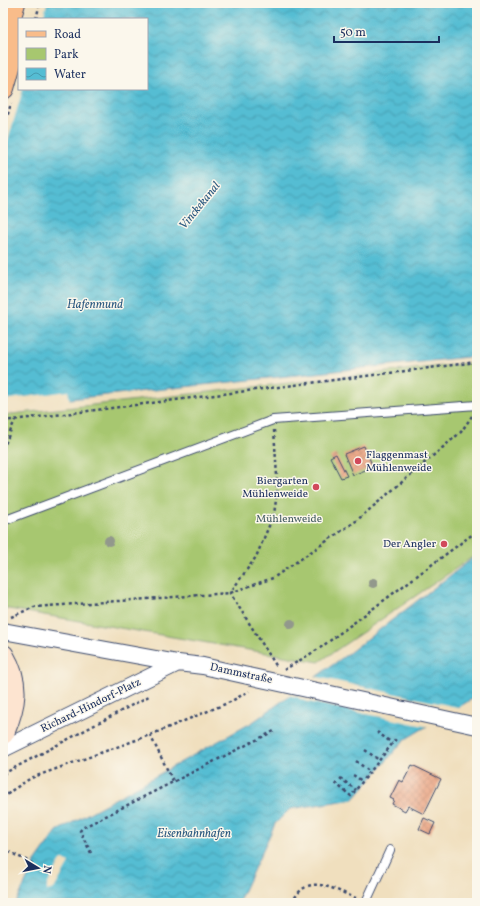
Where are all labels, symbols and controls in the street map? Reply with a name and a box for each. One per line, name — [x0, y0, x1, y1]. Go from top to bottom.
legend — [18, 18, 148, 90]
scale bar — [334, 18, 439, 44]
text: 50 m — [340, 25, 366, 41]
text: Road — [54, 27, 81, 43]
text: Park — [54, 47, 79, 63]
text: Water — [54, 67, 86, 83]
water label: Vinckekanal — [176, 179, 224, 233]
water label: Hafenmund — [67, 297, 123, 313]
place label: Flaggenmast Mühlenweide — [366, 448, 432, 476]
marker: Flaggenmast Mühlenweide — [353, 456, 363, 466]
place label: Biergarten Mühlenweide — [242, 474, 308, 502]
marker: Biergarten Mühlenweide — [311, 482, 321, 492]
park label: Mühlenweide — [256, 512, 322, 527]
place label: Der Angler — [383, 537, 436, 552]
marker: Der Angler — [439, 539, 449, 549]
street label: Dammstraße — [208, 660, 274, 688]
street label: Richard-Hindorf-Platz — [38, 675, 144, 737]
water label: Eisenbahnhafen — [157, 826, 231, 842]
north arrow — [18, 848, 58, 888]
text: N — [38, 864, 54, 875]

